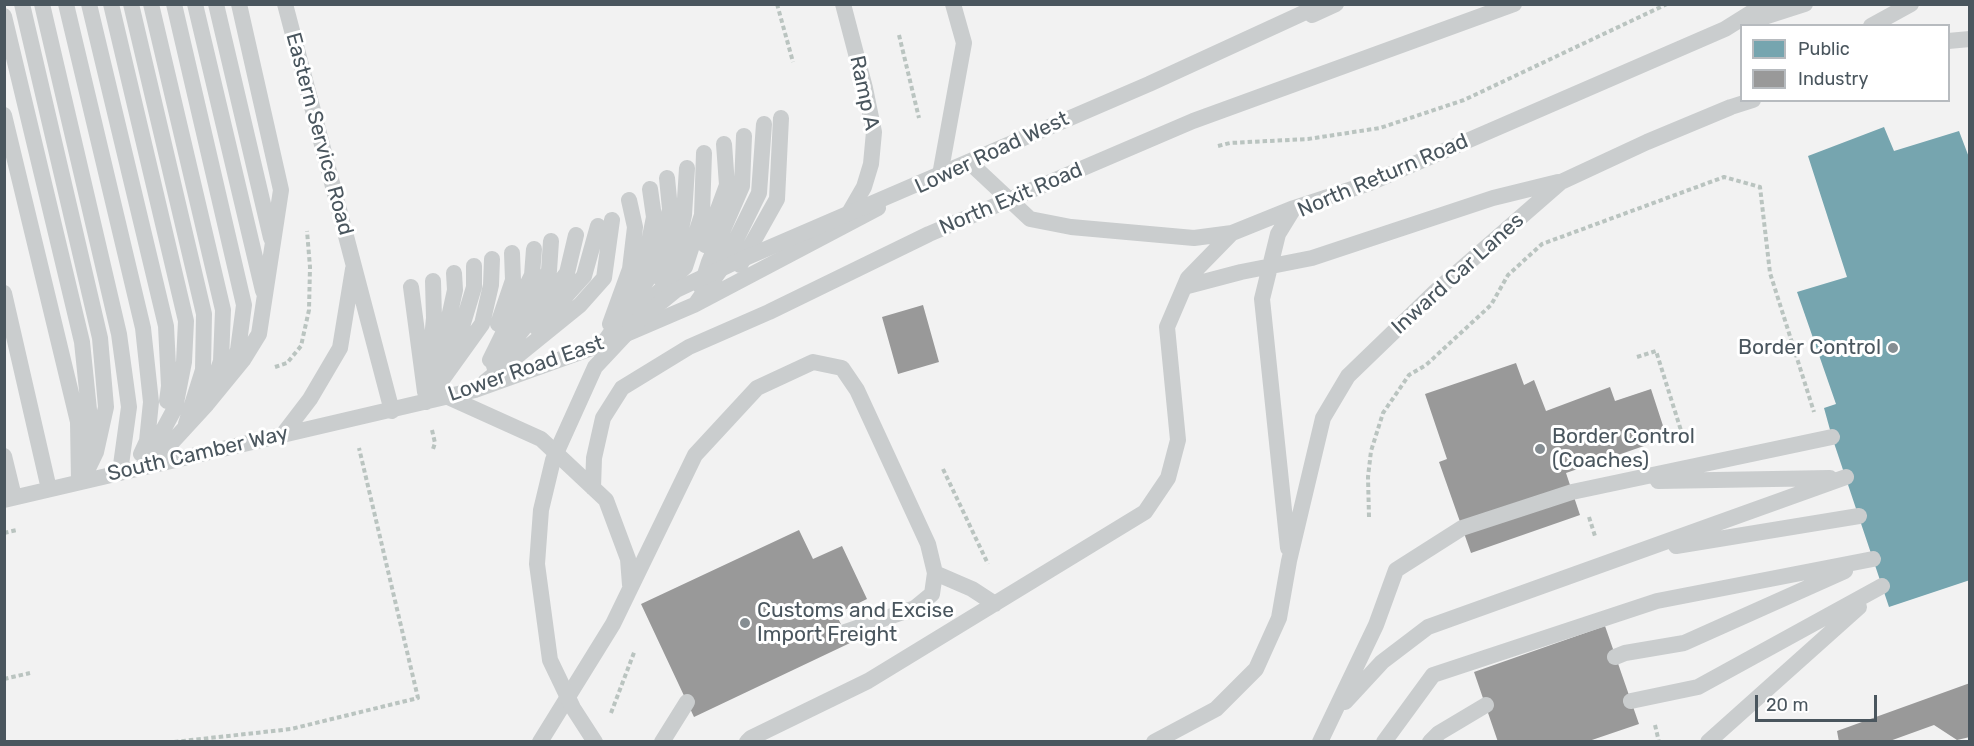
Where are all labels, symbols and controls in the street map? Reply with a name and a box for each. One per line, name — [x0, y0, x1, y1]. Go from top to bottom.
legend — [1740, 24, 1950, 102]
street label: Eastern Service Road — [280, 30, 358, 238]
text: Public — [1798, 38, 1850, 60]
street label: Ramp A — [844, 53, 884, 133]
text: Industry — [1798, 68, 1868, 90]
street label: Lower Road West — [911, 106, 1073, 200]
street label: North Return Road — [1294, 129, 1472, 223]
street label: North Exit Road — [936, 158, 1086, 240]
street label: Inward Car Lanes — [1387, 208, 1529, 340]
street label: Lower Road East — [445, 331, 607, 407]
place label: Border Control — [1738, 335, 1881, 361]
marker: Border Control — [1886, 341, 1900, 355]
street label: South Camber Way — [105, 421, 291, 487]
place label: Border Control (Coaches) — [1552, 424, 1695, 474]
marker: Border Control (Coaches) — [1533, 442, 1547, 456]
place label: Customs and Excise Import Freight — [757, 598, 954, 648]
marker: Customs and Excise Import Freight — [738, 616, 752, 630]
scale bar — [1758, 683, 1880, 721]
text: 20 m — [1766, 694, 1808, 716]

